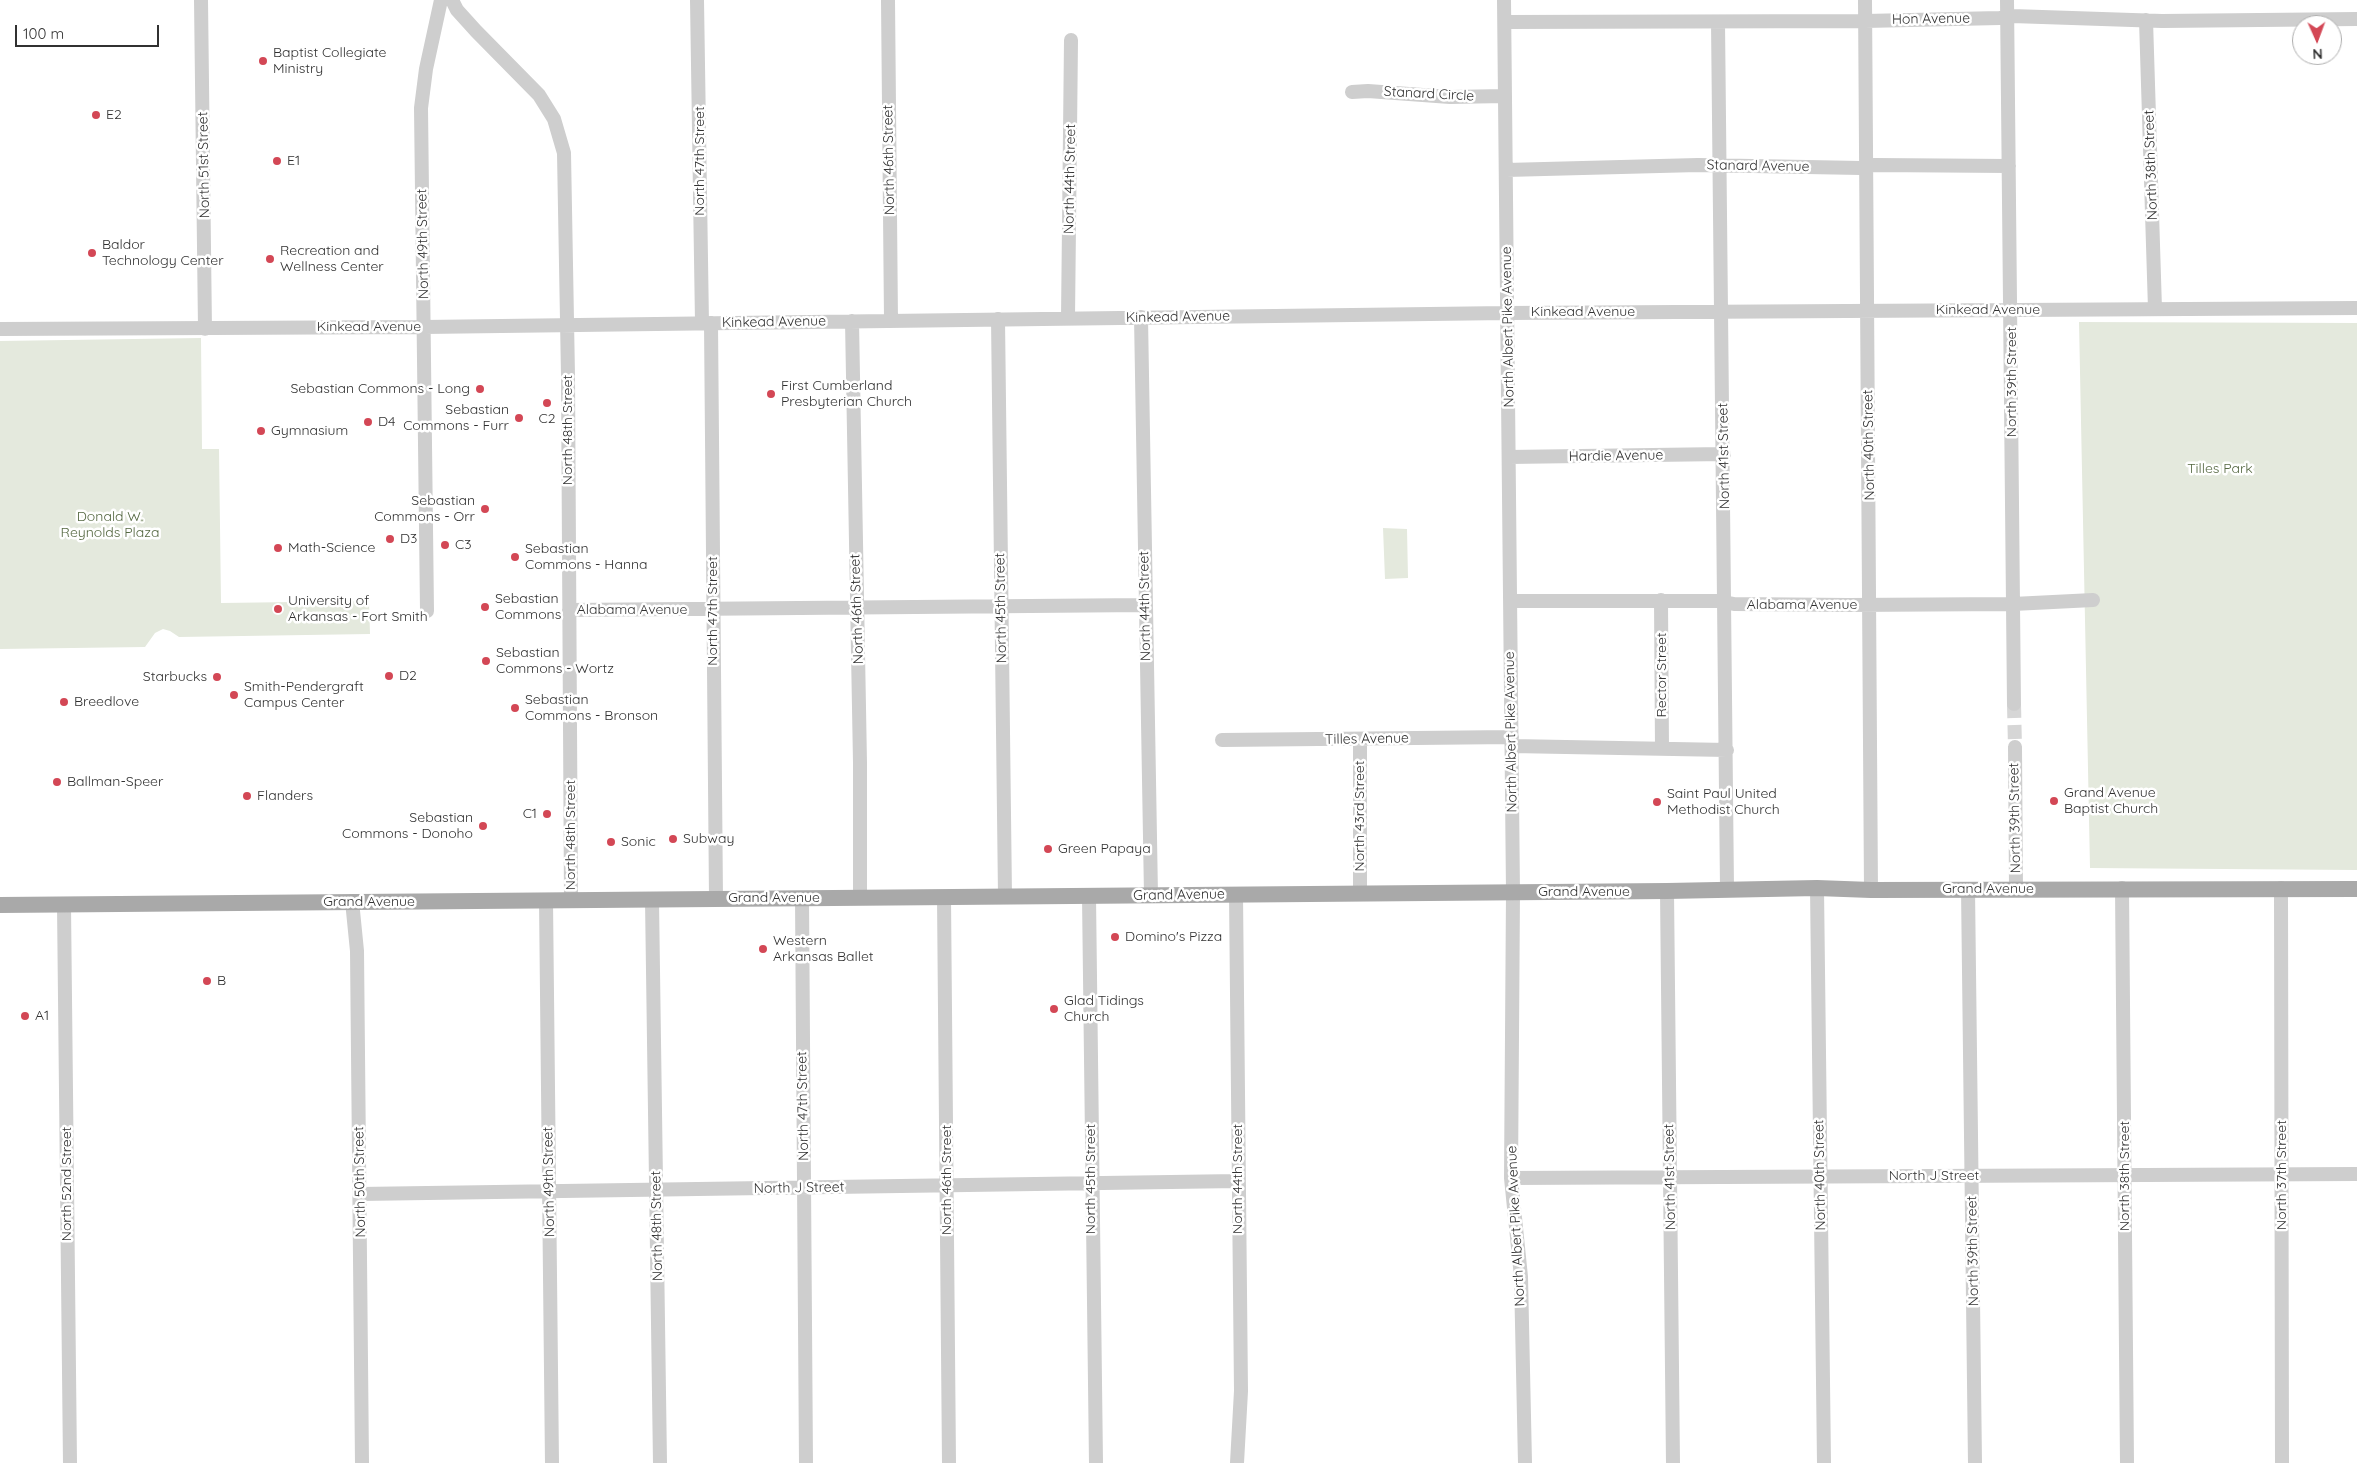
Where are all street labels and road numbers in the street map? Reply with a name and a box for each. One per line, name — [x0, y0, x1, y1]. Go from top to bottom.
street label: Hon Avenue — [1892, 10, 1970, 28]
street label: Stanard Circle — [1383, 83, 1475, 105]
street label: North 46th Street — [880, 105, 898, 215]
street label: North 47th Street — [692, 106, 708, 216]
street label: North 38th Street — [2141, 110, 2161, 220]
street label: North 51st Street — [195, 111, 213, 219]
street label: North 44th Street — [1061, 124, 1079, 234]
street label: Stanard Avenue — [1706, 157, 1810, 175]
street label: North 49th Street — [414, 189, 432, 299]
street label: North Albert Pike Avenue — [1498, 246, 1518, 408]
street label: Kinkead Avenue — [1936, 302, 2040, 318]
street label: Kinkead Avenue — [1531, 304, 1635, 320]
street label: Kinkead Avenue — [1126, 308, 1230, 326]
street label: Kinkead Avenue — [722, 313, 826, 331]
street label: Kinkead Avenue — [317, 319, 421, 335]
street label: North 39th Street — [2004, 327, 2020, 437]
street label: North 48th Street — [560, 375, 576, 485]
street label: North 40th Street — [1860, 389, 1878, 501]
street label: North 41st Street — [1715, 403, 1733, 509]
street label: Hardie Avenue — [1568, 447, 1664, 465]
street label: North 44th Street — [1136, 551, 1154, 661]
street label: North 45th Street — [992, 553, 1010, 663]
street label: North 46th Street — [847, 554, 867, 664]
street label: North 47th Street — [705, 556, 721, 666]
street label: Alabama Avenue — [1747, 597, 1857, 613]
street label: Alabama Avenue — [577, 602, 687, 618]
street label: Rector Street — [1654, 632, 1670, 718]
street label: North Albert Pike Avenue — [1501, 651, 1521, 813]
street label: Tilles Avenue — [1325, 730, 1409, 748]
street label: North 43rd Street — [1352, 761, 1368, 871]
street label: North 39th Street — [2006, 763, 2024, 873]
street label: North 48th Street — [563, 780, 579, 890]
street label: Grand Avenue — [1942, 881, 2034, 897]
street label: Grand Avenue — [1538, 884, 1630, 900]
street label: Grand Avenue — [1133, 886, 1225, 904]
street label: Grand Avenue — [728, 890, 820, 906]
street label: Grand Avenue — [323, 894, 415, 910]
street label: North 47th Street — [794, 1051, 812, 1161]
street label: North 40th Street — [1811, 1119, 1829, 1231]
street label: North 37th Street — [2274, 1120, 2290, 1230]
street label: North 38th Street — [2117, 1121, 2133, 1231]
street label: North 45th Street — [1083, 1124, 1099, 1234]
street label: North 44th Street — [1230, 1124, 1246, 1234]
street label: North 41st Street — [1661, 1124, 1679, 1230]
street label: North 46th Street — [939, 1125, 955, 1235]
street label: North 50th Street — [351, 1126, 369, 1238]
street label: North 52nd Street — [59, 1127, 75, 1241]
street label: North 49th Street — [540, 1127, 558, 1237]
street label: North Albert Pike Avenue — [1503, 1145, 1529, 1307]
street label: North J Street — [1889, 1168, 1979, 1184]
street label: North 48th Street — [648, 1171, 666, 1281]
street label: North J Street — [754, 1179, 844, 1197]
street label: North 39th Street — [1964, 1196, 1982, 1306]

